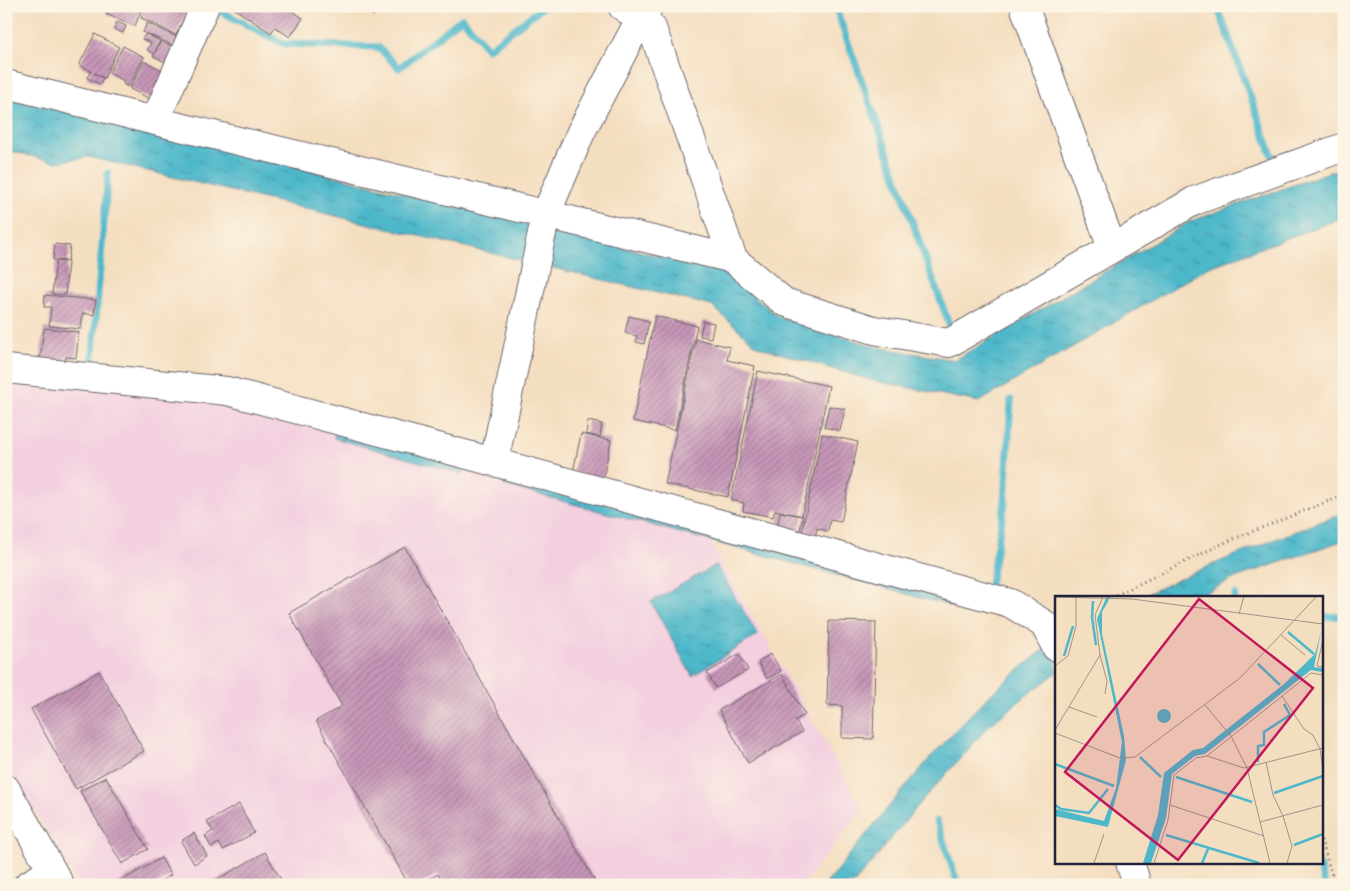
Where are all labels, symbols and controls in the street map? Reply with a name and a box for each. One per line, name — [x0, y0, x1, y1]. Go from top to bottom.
inset map — [1055, 596, 1322, 864]

